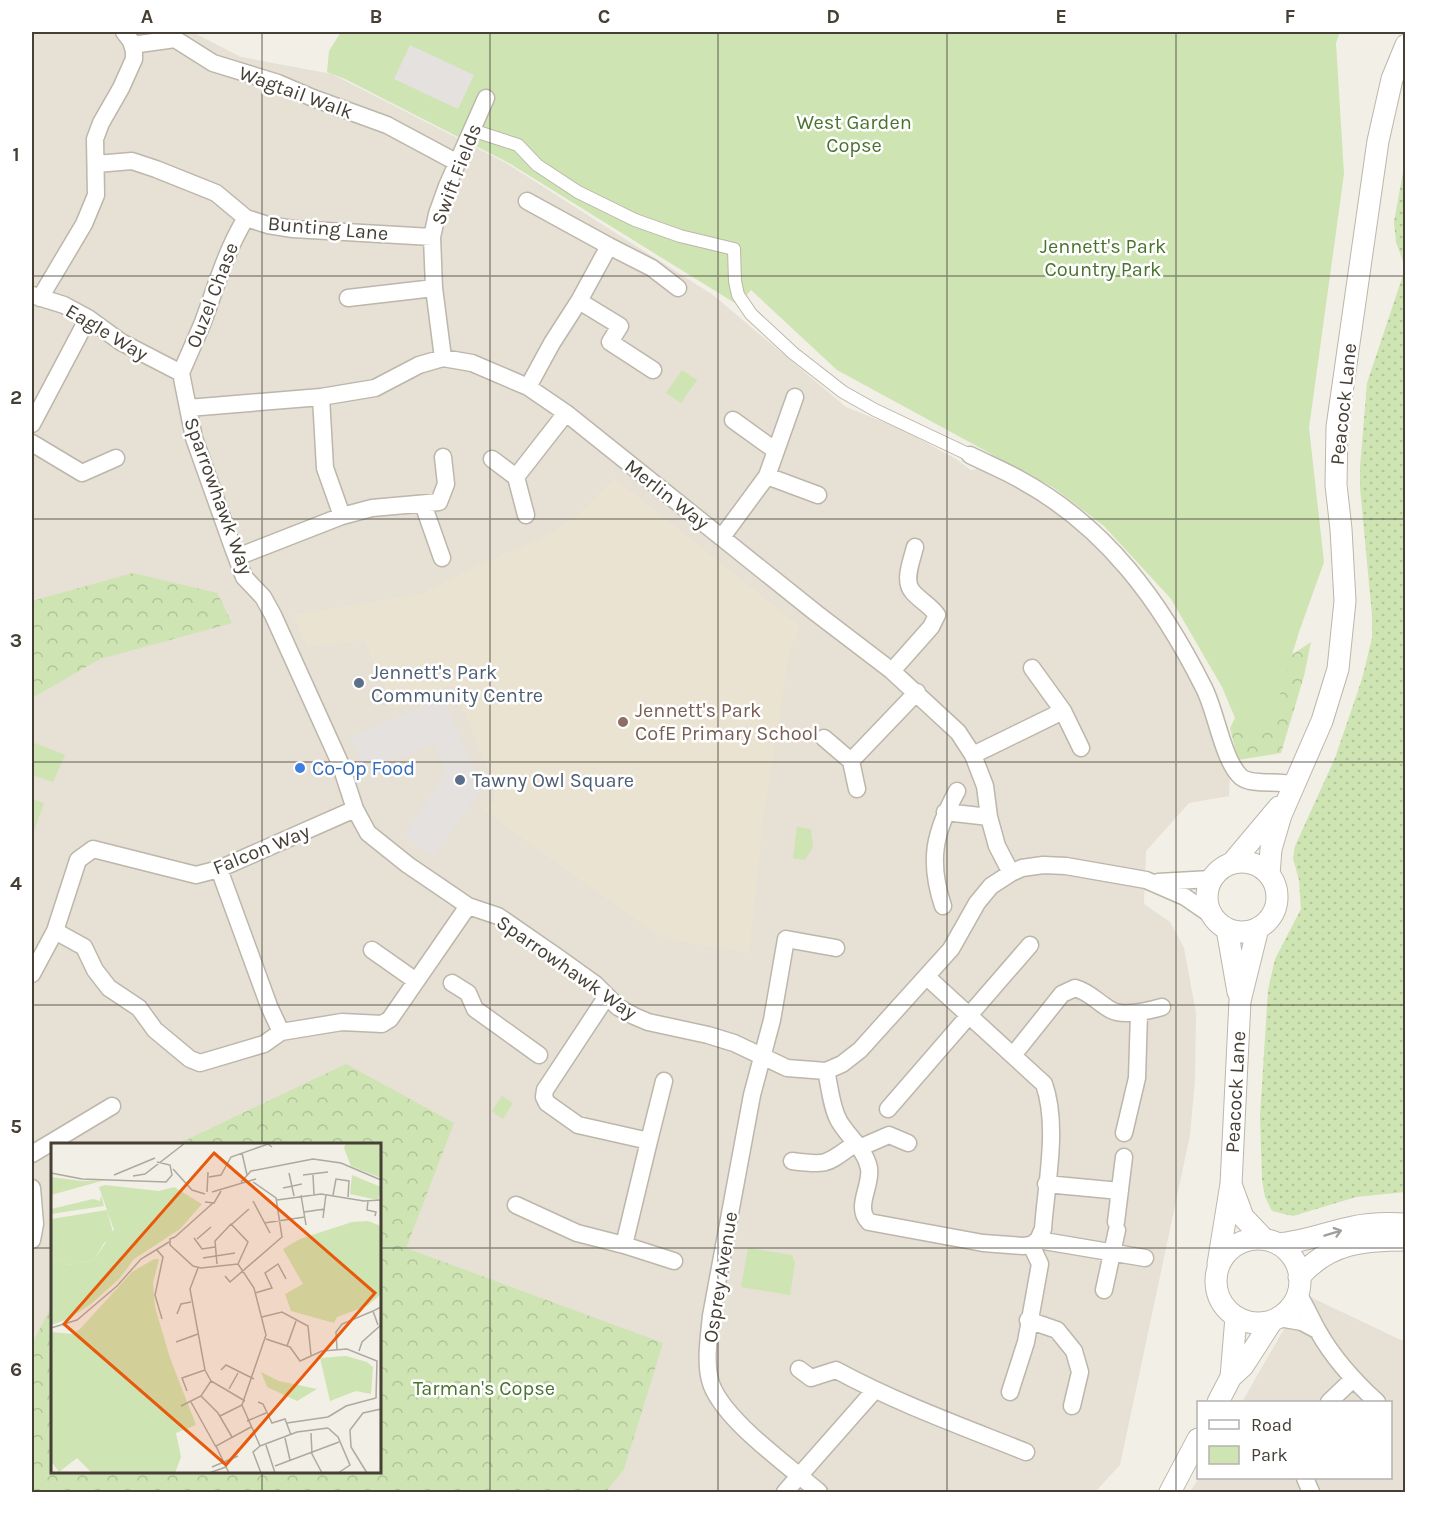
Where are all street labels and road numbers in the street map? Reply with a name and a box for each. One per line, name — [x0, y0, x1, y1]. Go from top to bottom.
street label: Wagtail Walk — [236, 61, 356, 124]
street label: Swift Fields — [427, 120, 486, 228]
street label: Bunting Lane — [267, 212, 389, 245]
street label: Ouzel Chase — [182, 239, 243, 351]
street label: Eagle Way — [62, 299, 152, 366]
street label: Peacock Lane — [1326, 342, 1361, 466]
street label: Sparrowhawk Way — [179, 414, 258, 578]
street label: Merlin Way — [620, 454, 713, 534]
street label: Falcon Way — [209, 820, 313, 879]
street label: Sparrowhawk Way — [492, 910, 641, 1024]
street label: Peacock Lane — [1221, 1030, 1250, 1154]
street label: Osprey Avenue — [699, 1210, 742, 1344]

